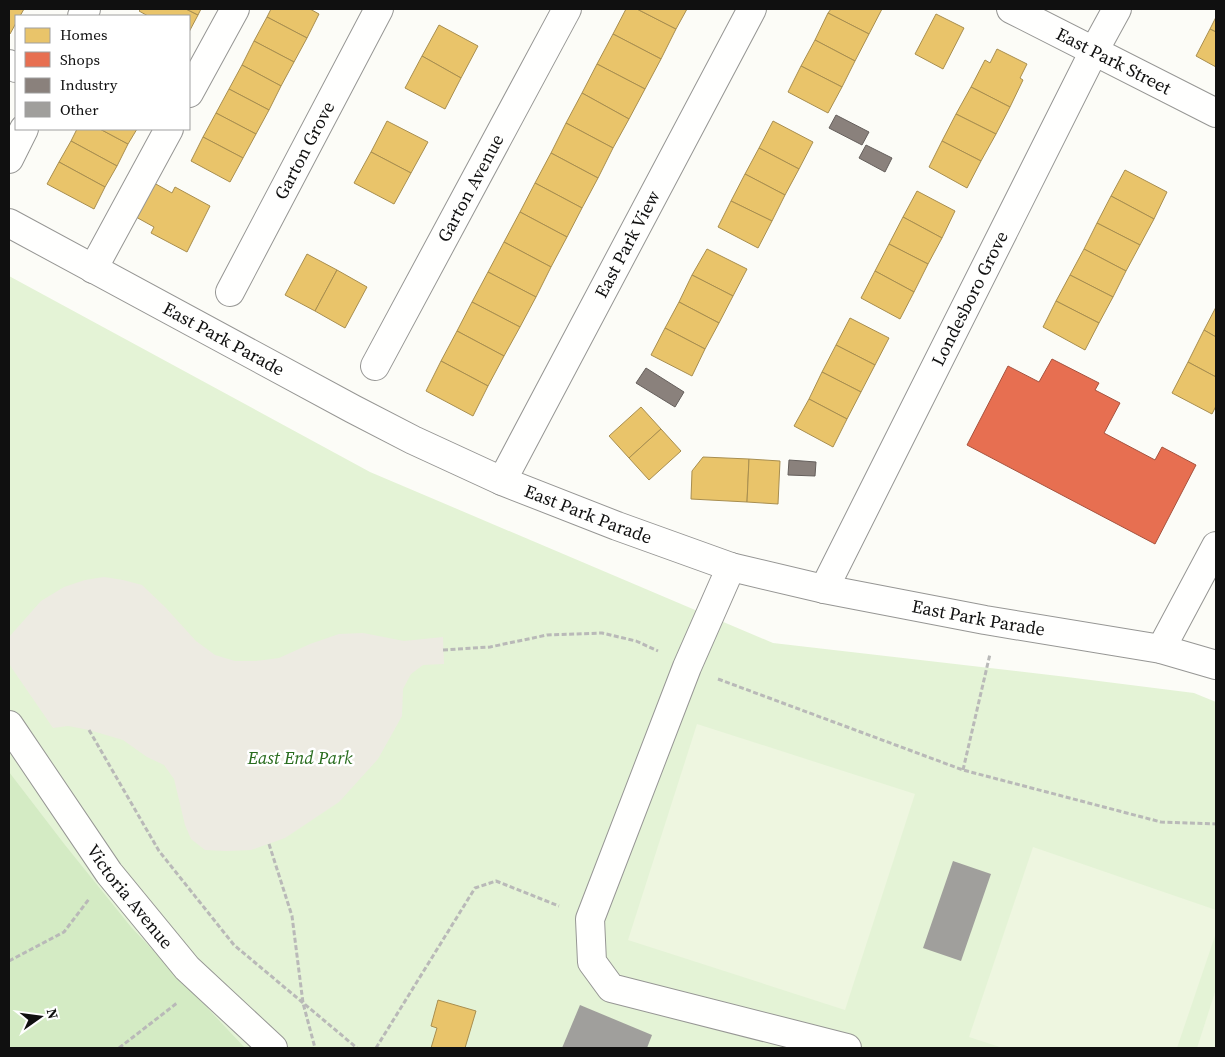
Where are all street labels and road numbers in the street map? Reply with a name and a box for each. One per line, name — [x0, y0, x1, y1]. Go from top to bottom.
street label: East Park Street — [1052, 21, 1176, 100]
street label: Garton Grove — [268, 97, 340, 204]
street label: Garton Avenue — [431, 129, 510, 246]
street label: East Park View — [588, 186, 666, 302]
street label: Londesboro Grove — [925, 227, 1014, 370]
street label: East Park Parade — [159, 296, 289, 382]
street label: East Park Parade — [521, 478, 656, 550]
street label: East Park Parade — [910, 593, 1047, 642]
street label: Victoria Avenue — [81, 839, 179, 954]

